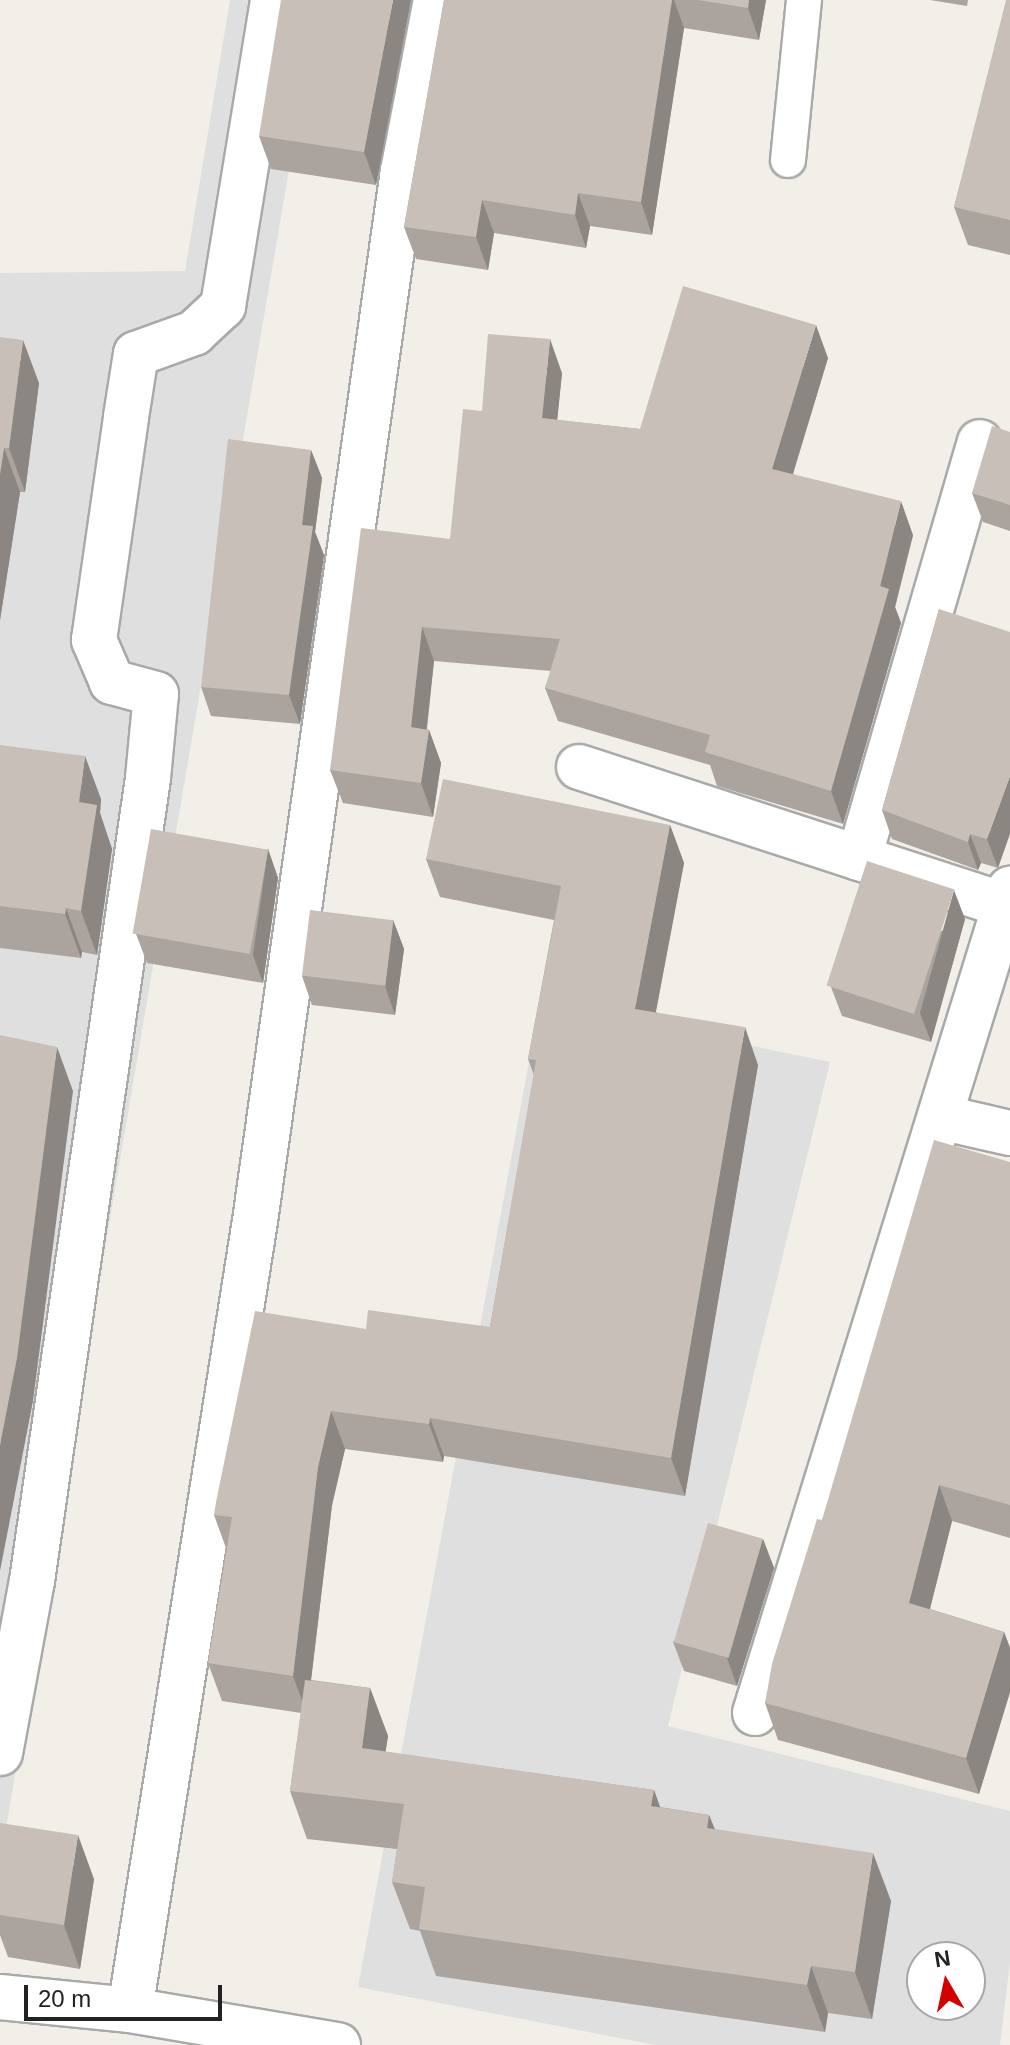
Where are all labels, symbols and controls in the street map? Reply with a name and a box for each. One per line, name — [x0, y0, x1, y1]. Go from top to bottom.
north arrow — [906, 1941, 986, 2021]
text: N — [933, 1945, 952, 1972]
scale bar — [28, 1969, 226, 2019]
text: 20 m — [38, 1985, 91, 2012]

